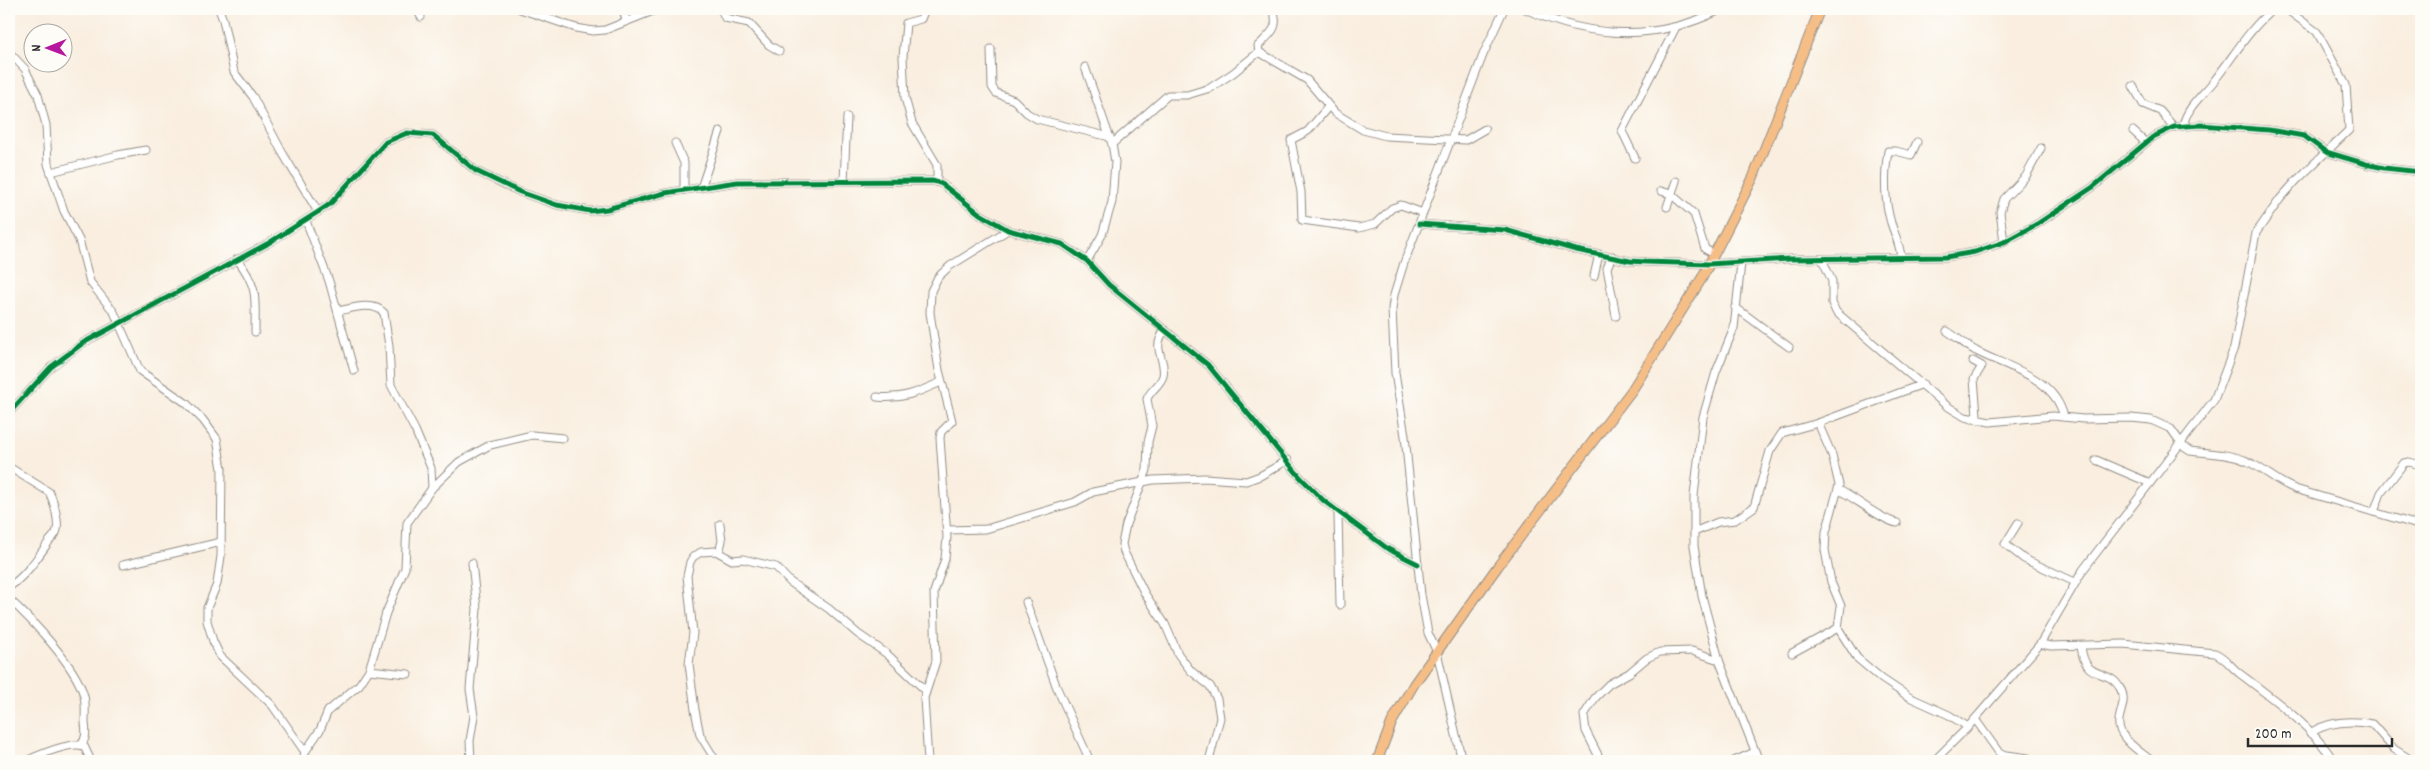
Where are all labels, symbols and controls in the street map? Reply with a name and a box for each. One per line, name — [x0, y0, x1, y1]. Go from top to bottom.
north arrow — [22, 22, 72, 72]
text: N — [27, 44, 47, 52]
scale bar — [2248, 715, 2391, 747]
text: 200 m — [2255, 724, 2292, 746]

